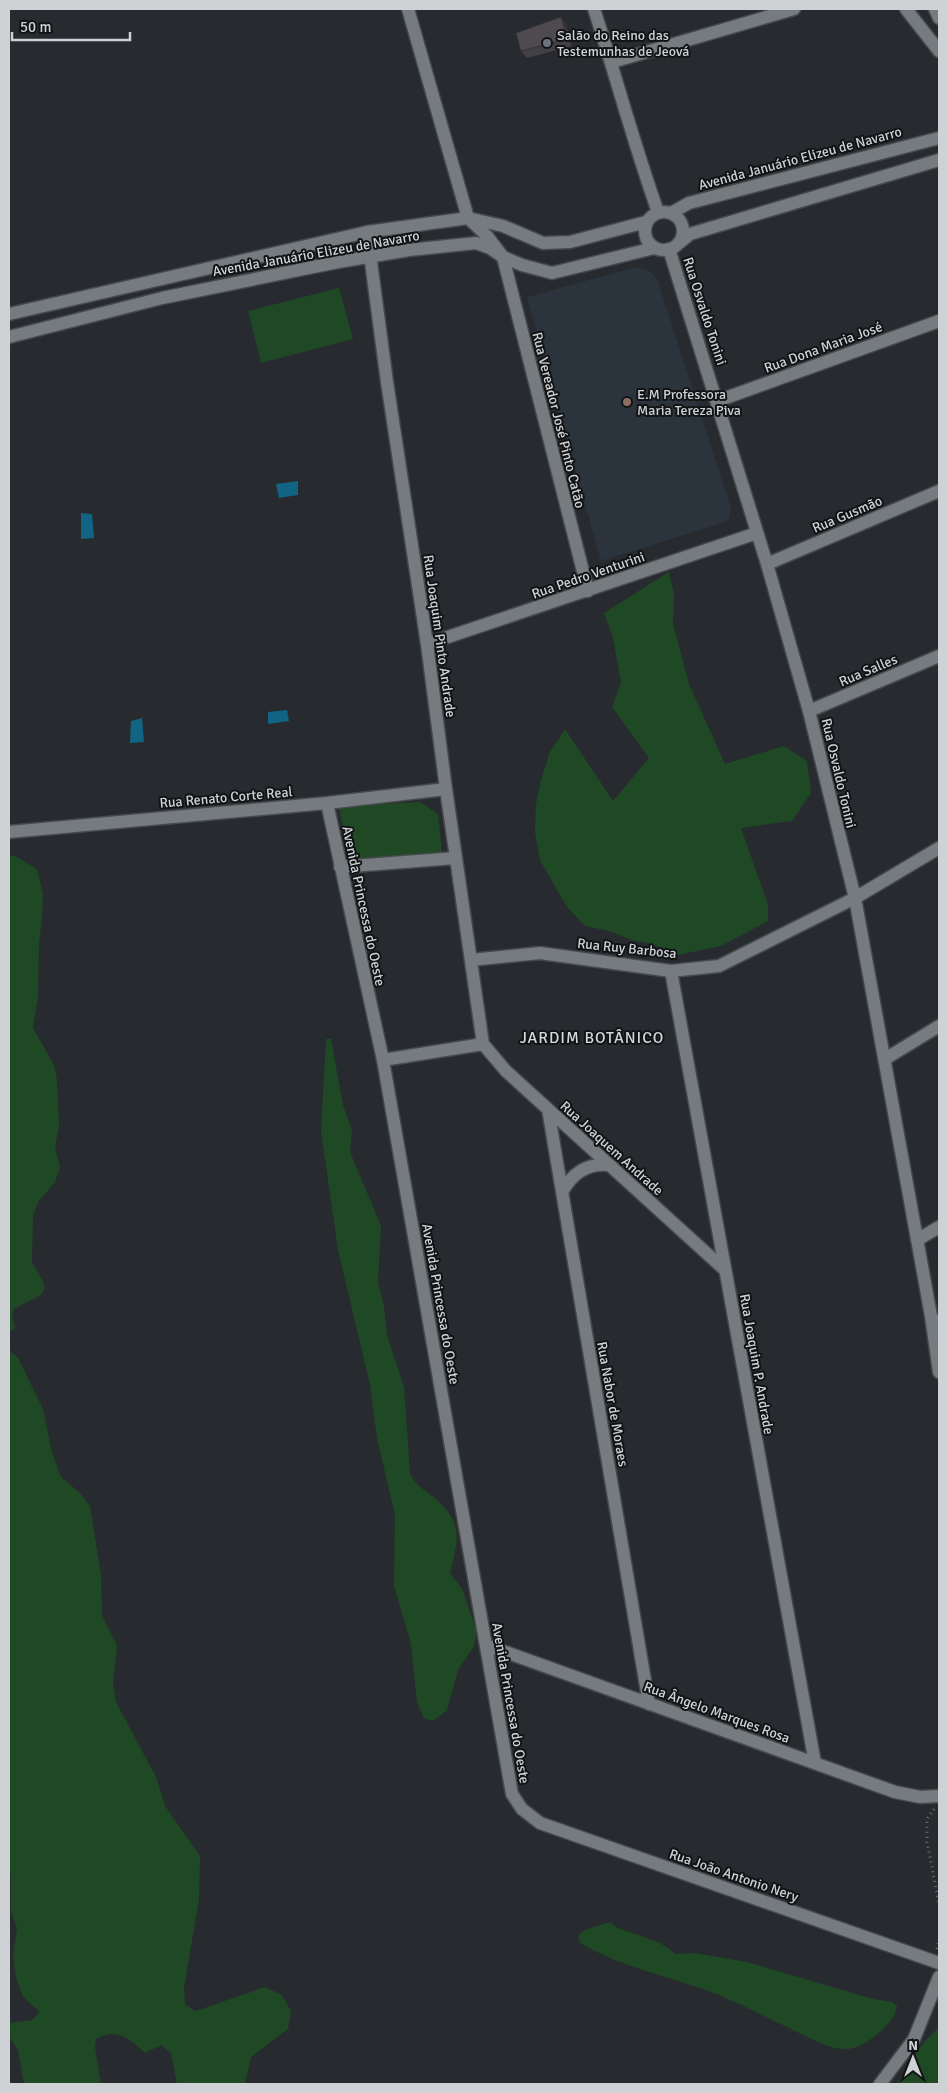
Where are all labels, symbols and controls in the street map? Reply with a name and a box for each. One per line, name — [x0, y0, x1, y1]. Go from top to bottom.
scale bar — [12, 10, 130, 42]
text: 50 m — [20, 18, 51, 36]
place label: Salão do Reino das Testemunhas de Jeová — [557, 27, 689, 60]
marker: Salão do Reino das Testemunhas de Jeová — [541, 37, 553, 49]
street label: Avenida Januário Elizeu de Navarro — [697, 123, 904, 194]
street label: Avenida Januário Elizeu de Navarro — [211, 227, 421, 280]
street label: Rua Osvaldo Tonini — [679, 255, 730, 367]
street label: Rua Dona Maria José — [762, 318, 885, 377]
street label: Rua Vereador José Pinto Catão — [528, 330, 589, 510]
place label: E.M Professora Maria Tereza Piva — [637, 386, 741, 419]
marker: E.M Professora Maria Tereza Piva — [621, 396, 633, 408]
street label: Rua Gusmão — [810, 492, 885, 537]
street label: Rua Pedro Venturini — [529, 548, 647, 603]
street label: Rua Joaquim Pinto Andrade — [420, 554, 459, 719]
street label: Rua Salles — [836, 651, 900, 690]
street label: Rua Osvaldo Tonini — [818, 716, 859, 830]
street label: Rua Renato Corte Real — [159, 783, 293, 812]
street label: Avenida Princessa do Oeste — [338, 825, 389, 988]
street label: Rua Ruy Barbosa — [576, 935, 678, 962]
district label: JARDIM BOTÂNICO — [520, 1028, 664, 1048]
street label: Rua Joaquem Andrade — [557, 1098, 667, 1199]
street label: Avenida Princessa do Oeste — [418, 1222, 463, 1386]
street label: Rua Joaquim P. Andrade — [736, 1292, 777, 1436]
street label: Rua Nabor de Moraes — [593, 1340, 632, 1468]
street label: Avenida Princessa do Oeste — [488, 1621, 533, 1785]
street label: Rua Ângelo Marques Rosa — [641, 1678, 792, 1747]
street label: Rua João Antonio Nery — [667, 1845, 801, 1906]
north arrow — [888, 2033, 938, 2083]
text: N — [908, 2037, 918, 2054]

